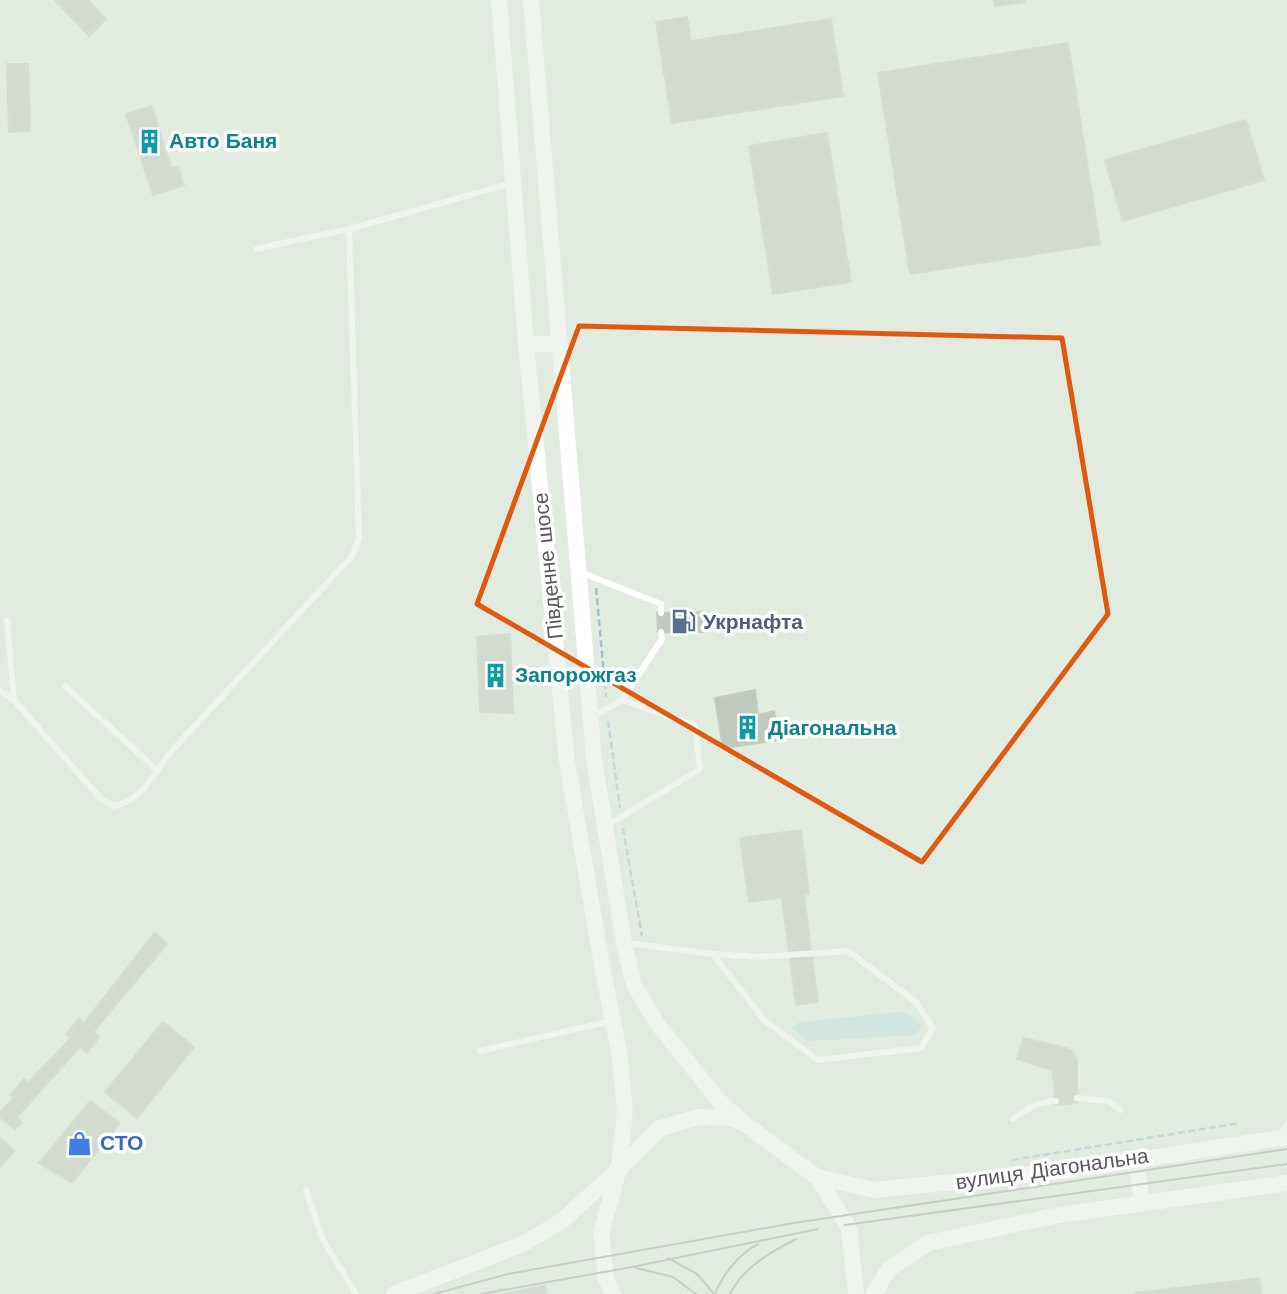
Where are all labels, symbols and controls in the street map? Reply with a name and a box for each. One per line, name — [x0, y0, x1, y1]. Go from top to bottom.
building icon: Авто Баня — [135, 127, 163, 155]
place label: Авто Баня — [169, 128, 277, 153]
street label: Південне шосе — [527, 491, 568, 641]
fuel station icon: Укрнафта — [669, 608, 697, 636]
place label: Укрнафта — [703, 609, 803, 634]
building icon: Запорожгаз — [481, 661, 509, 689]
place label: Запорожгаз — [515, 662, 637, 687]
building icon: Діагональна — [734, 714, 762, 742]
place label: Діагональна — [768, 715, 897, 740]
shop icon: СТО — [66, 1129, 94, 1157]
place label: СТО — [100, 1130, 143, 1155]
street label: вулиця Діагональна — [954, 1143, 1150, 1194]

